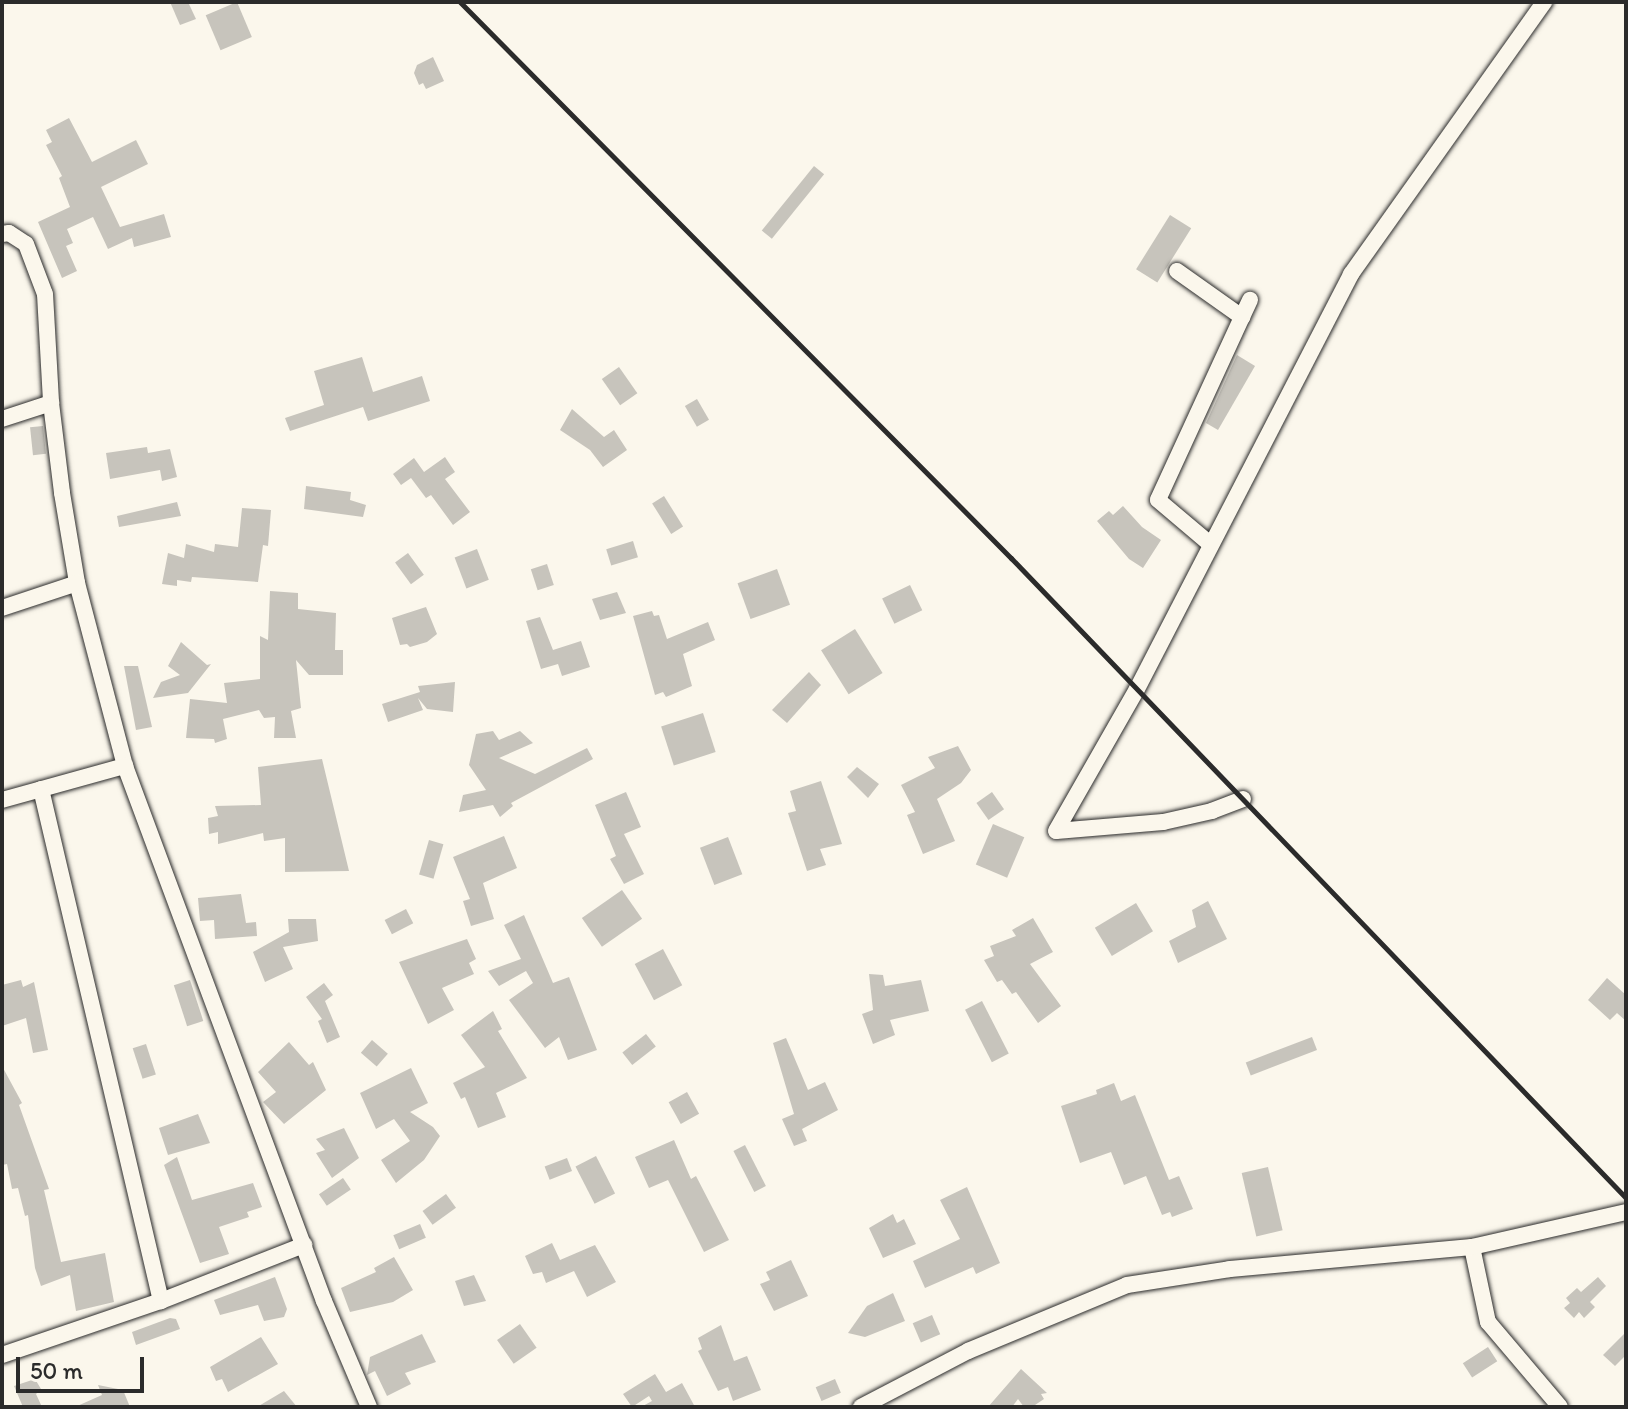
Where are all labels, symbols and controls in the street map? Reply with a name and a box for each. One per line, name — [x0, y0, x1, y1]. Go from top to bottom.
scale bar — [20, 1341, 148, 1391]
text: 50 m — [30, 1356, 83, 1385]

